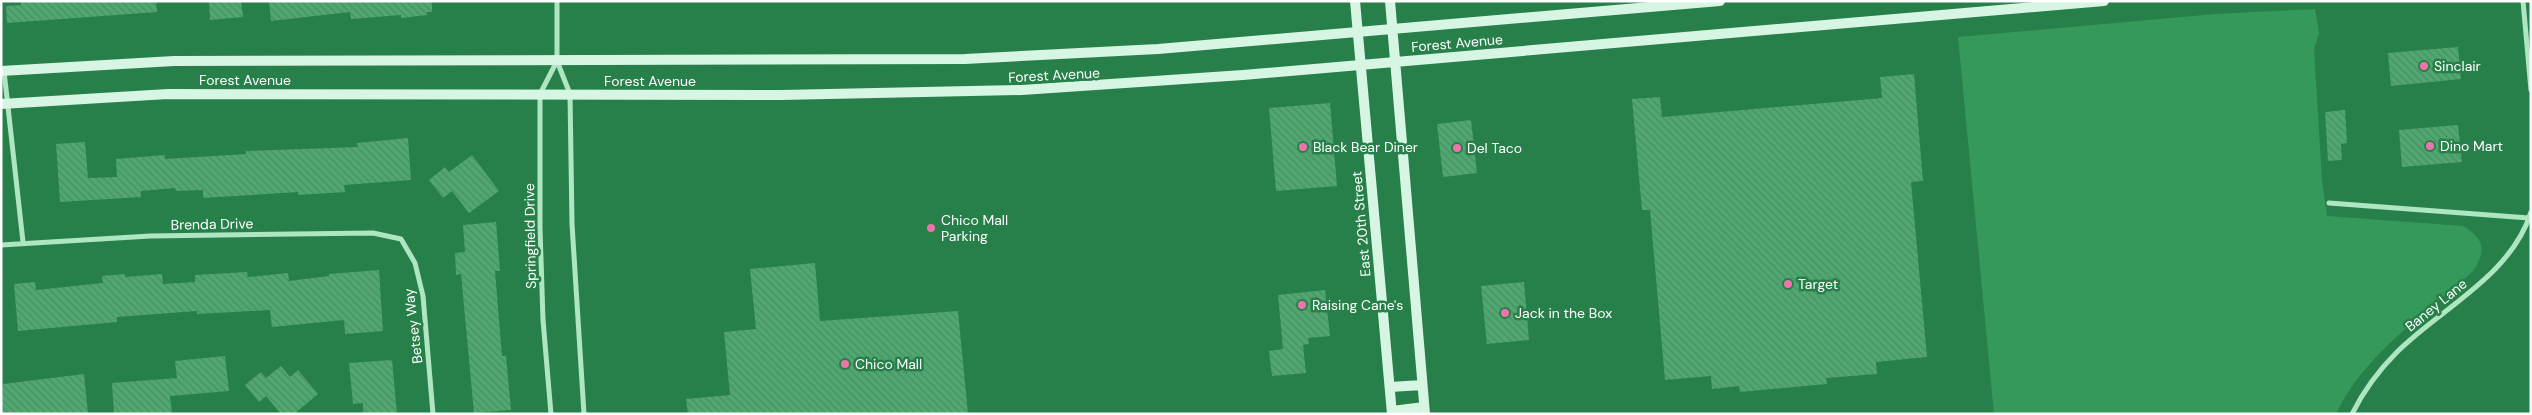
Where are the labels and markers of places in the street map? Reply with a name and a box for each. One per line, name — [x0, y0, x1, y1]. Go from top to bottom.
place label: Sinclair — [2434, 57, 2481, 75]
marker: Sinclair — [2418, 60, 2430, 72]
place label: Dino Mart — [2440, 137, 2503, 155]
place label: Black Bear Diner — [1313, 138, 1418, 156]
place label: Del Taco — [1467, 139, 1522, 157]
marker: Dino Mart — [2424, 140, 2436, 152]
marker: Black Bear Diner — [1297, 141, 1309, 153]
marker: Del Taco — [1451, 142, 1463, 154]
place label: Chico Mall Parking — [941, 211, 1008, 245]
marker: Chico Mall Parking — [925, 222, 937, 234]
place label: Target — [1798, 275, 1838, 293]
marker: Target — [1782, 278, 1794, 290]
place label: Raising Cane's — [1312, 296, 1403, 314]
marker: Raising Cane's — [1296, 299, 1308, 311]
place label: Jack in the Box — [1515, 304, 1612, 322]
marker: Jack in the Box — [1499, 307, 1511, 319]
place label: Chico Mall — [855, 355, 922, 373]
marker: Chico Mall — [839, 358, 851, 370]

